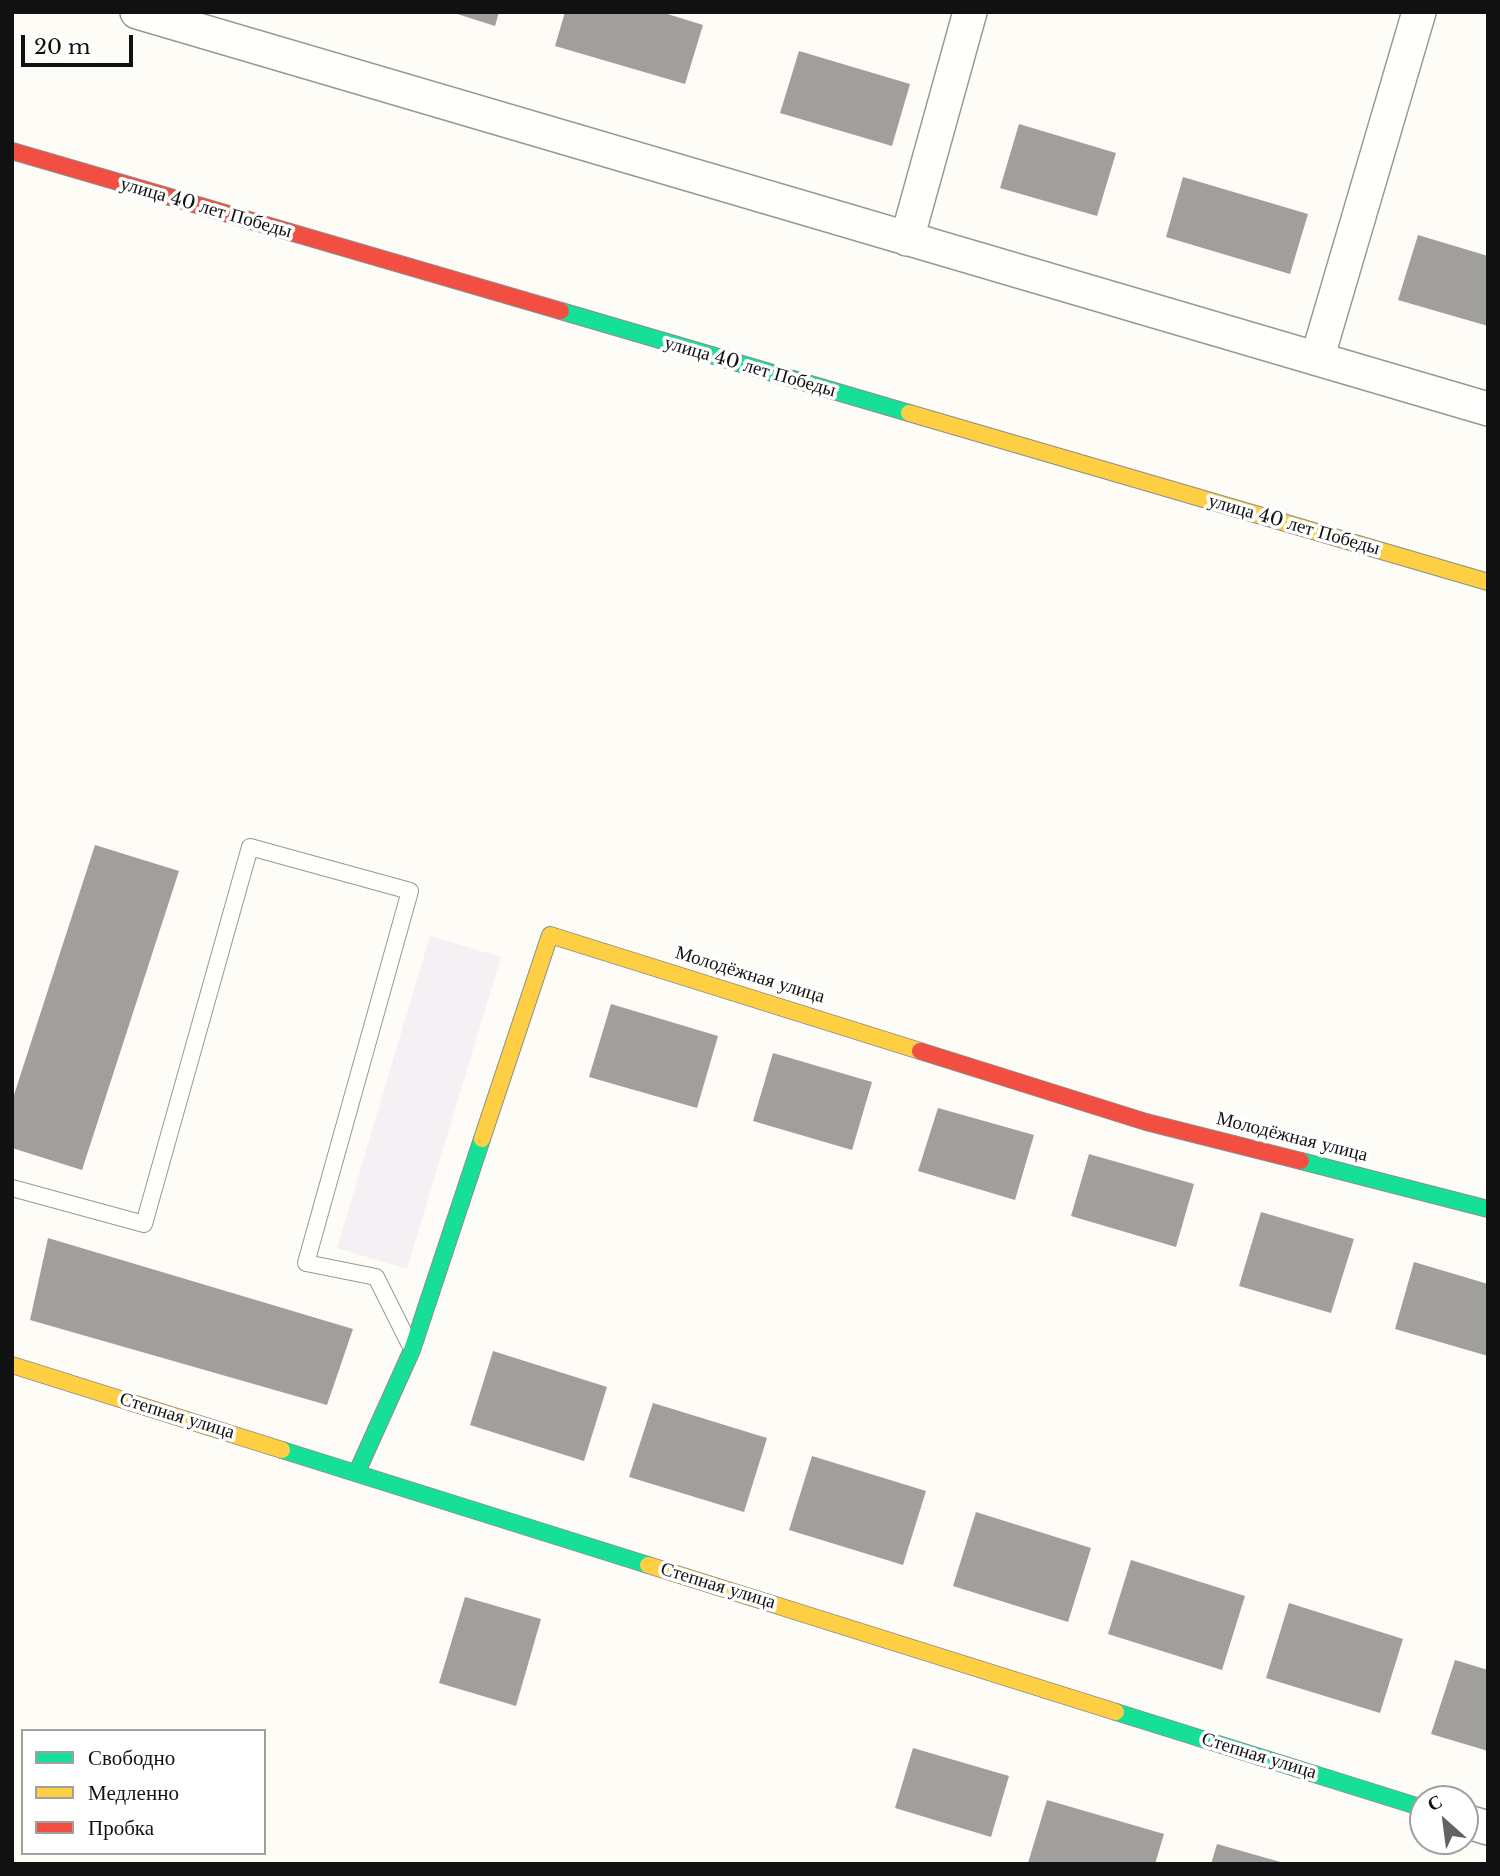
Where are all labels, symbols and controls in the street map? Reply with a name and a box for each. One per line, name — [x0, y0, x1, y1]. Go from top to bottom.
scale bar — [24, 21, 136, 65]
text: 20 m — [34, 34, 91, 60]
street label: улица 40 лет Победы — [118, 173, 294, 243]
street label: улица 40 лет Победы — [662, 332, 838, 402]
street label: улица 40 лет Победы — [1206, 490, 1382, 560]
street label: Молодёжная улица — [673, 941, 827, 1009]
street label: Молодёжная улица — [1214, 1107, 1370, 1167]
street label: Степная улица — [117, 1388, 237, 1444]
street label: Степная улица — [658, 1558, 778, 1614]
street label: Степная улица — [1199, 1728, 1319, 1784]
legend — [21, 1729, 266, 1855]
text: Свободно — [88, 1745, 175, 1771]
text: Медленно — [88, 1780, 179, 1806]
north arrow — [1409, 1785, 1479, 1855]
text: С — [1423, 1789, 1446, 1816]
text: Пробка — [88, 1815, 154, 1841]

